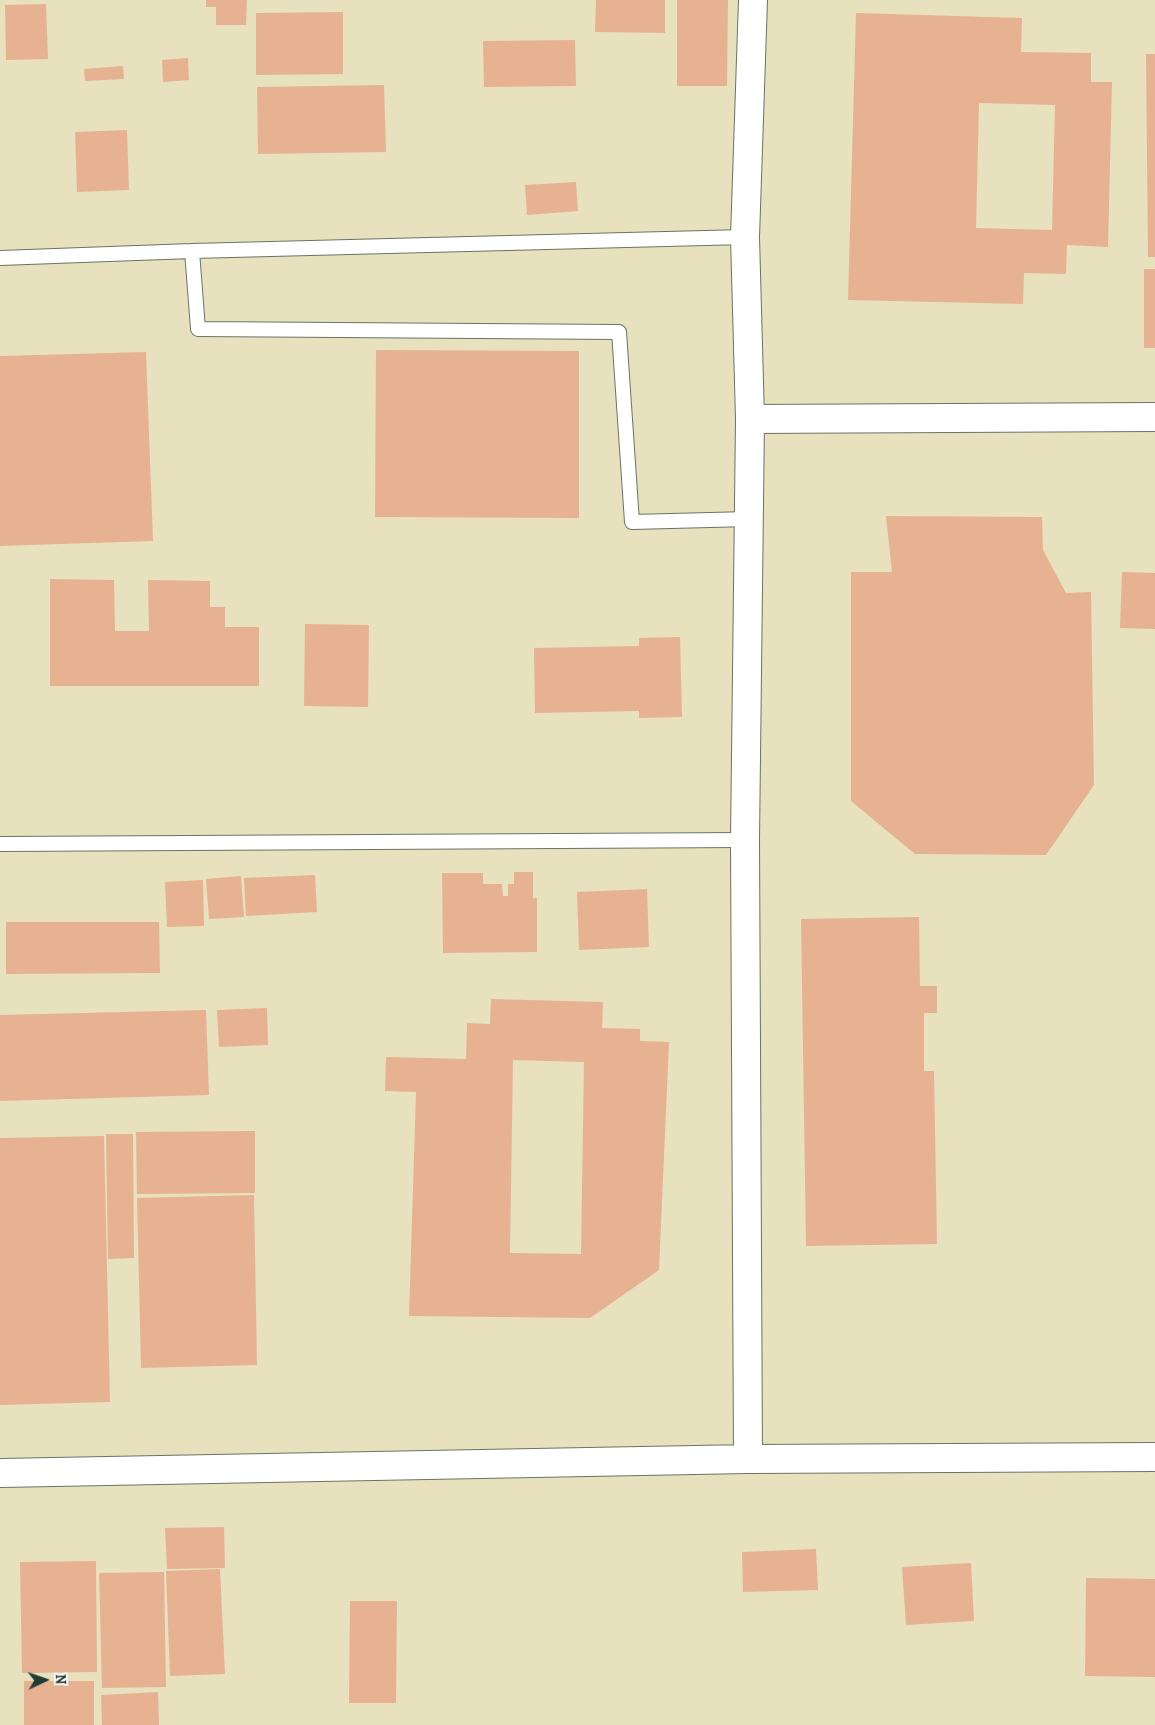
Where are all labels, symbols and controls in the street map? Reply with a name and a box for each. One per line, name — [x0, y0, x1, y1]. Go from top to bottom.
north arrow — [20, 1655, 70, 1705]
text: N — [51, 1674, 70, 1685]

